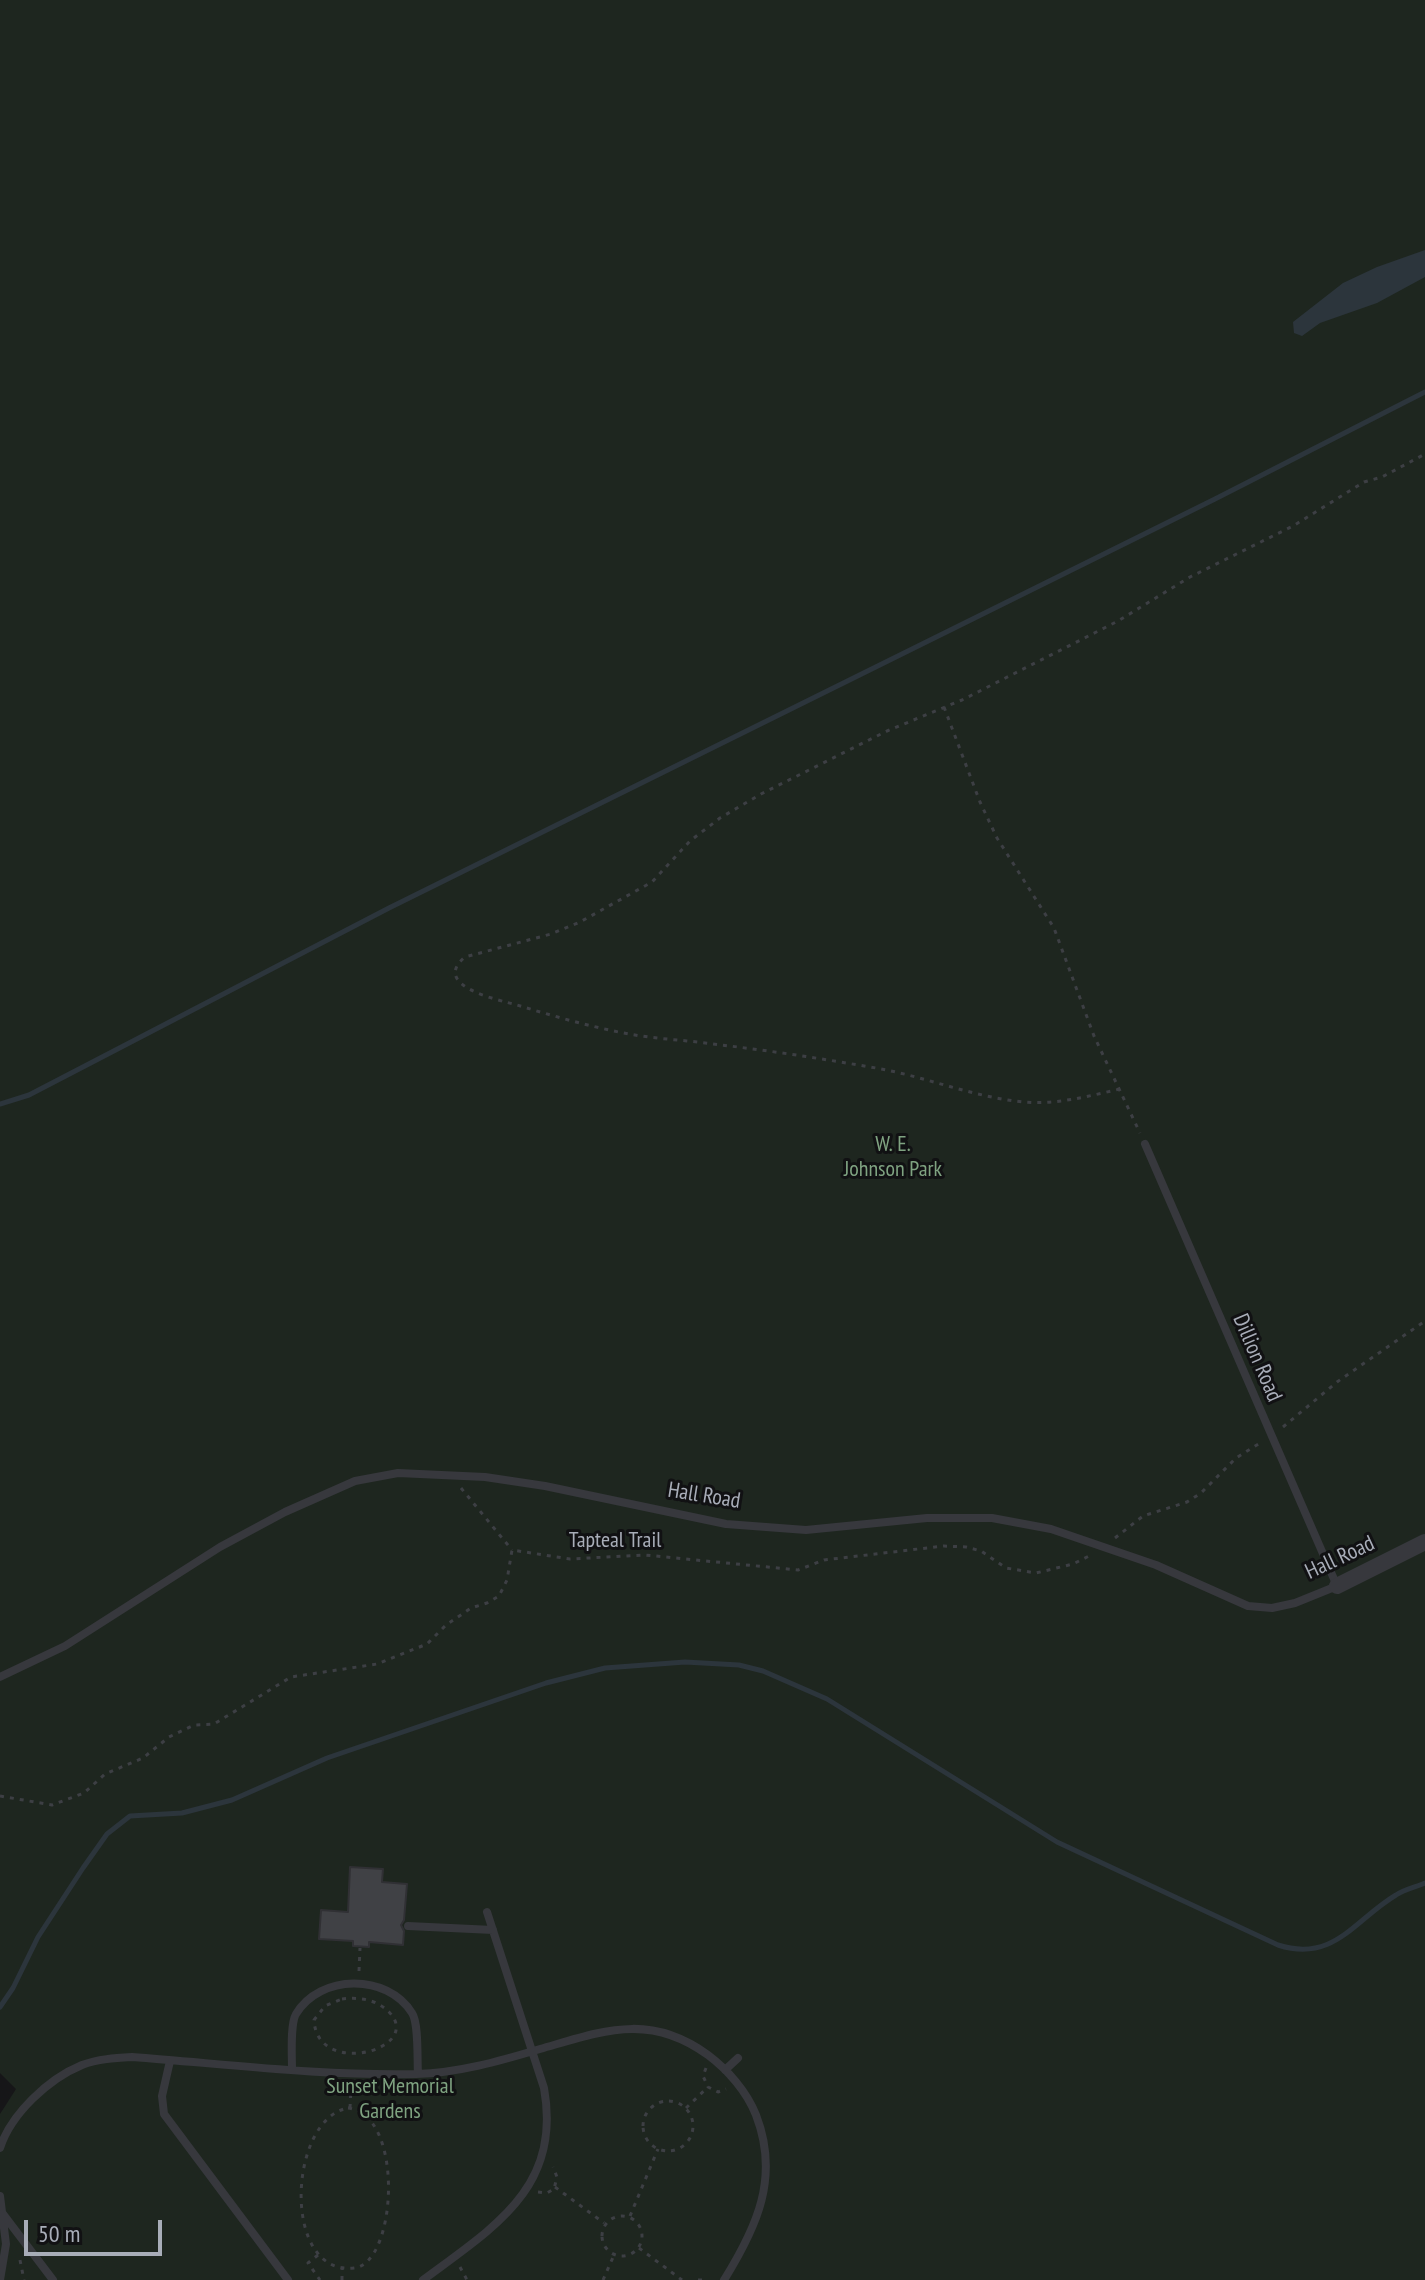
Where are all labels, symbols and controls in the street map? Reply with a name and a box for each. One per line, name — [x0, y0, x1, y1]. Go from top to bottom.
park label: W. E. Johnson Park — [844, 1132, 942, 1184]
street label: Dillion Road — [1227, 1310, 1287, 1406]
street label: Hall Road — [666, 1477, 742, 1515]
street label: Tapteal Trail — [569, 1528, 661, 1554]
street label: Hall Road — [1301, 1531, 1379, 1585]
park label: Sunset Memorial Gardens — [326, 2074, 454, 2126]
scale bar — [28, 2204, 166, 2254]
text: 50 m — [38, 2218, 80, 2249]

